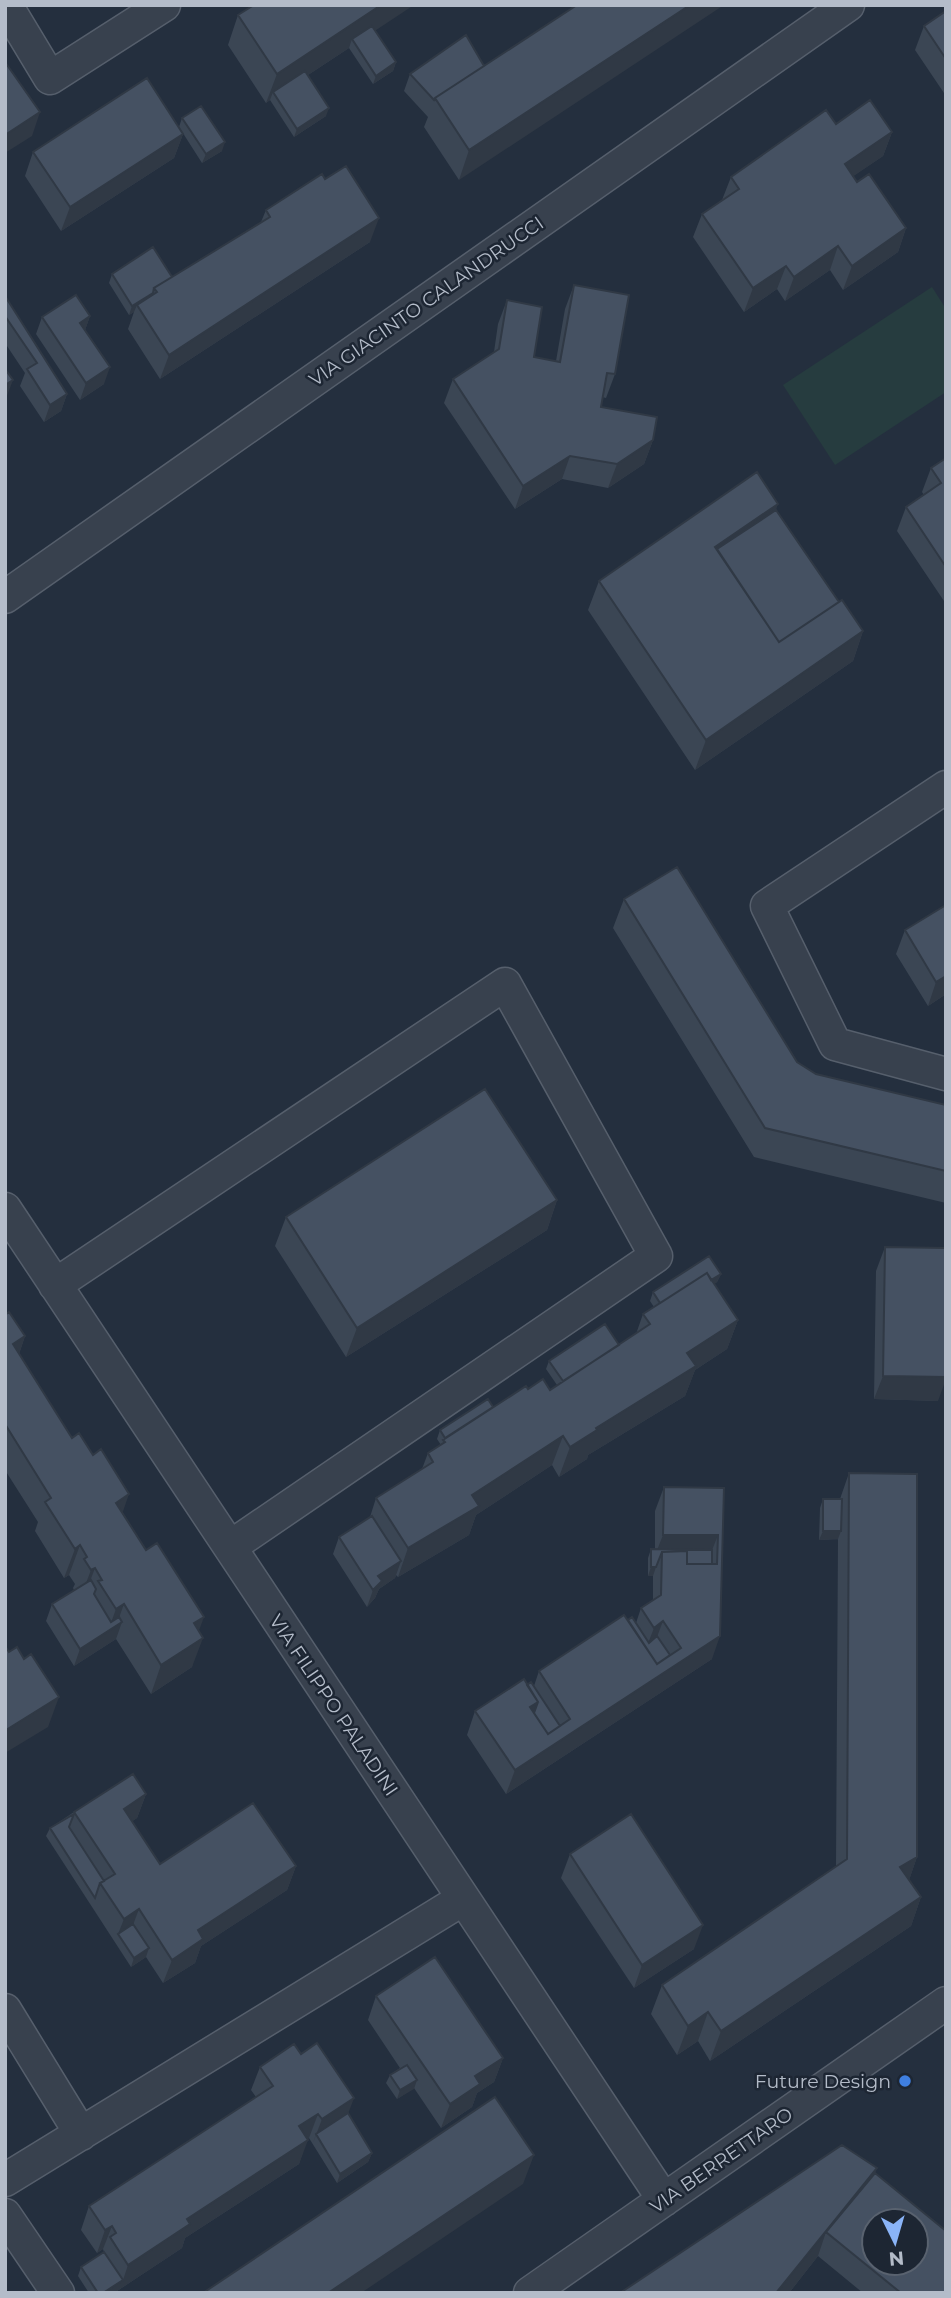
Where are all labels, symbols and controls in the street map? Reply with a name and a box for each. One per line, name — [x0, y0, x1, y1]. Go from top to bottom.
street label: VIA GIACINTO CALANDRUCCI — [305, 211, 548, 391]
street label: VIA FILIPPO PALADINI — [264, 1610, 403, 1800]
place label: Future Design — [755, 2070, 891, 2093]
marker: Future Design — [897, 2073, 913, 2089]
street label: VIA BERRETTARO — [645, 2102, 797, 2218]
north arrow — [860, 2207, 930, 2277]
text: N — [888, 2246, 905, 2271]

